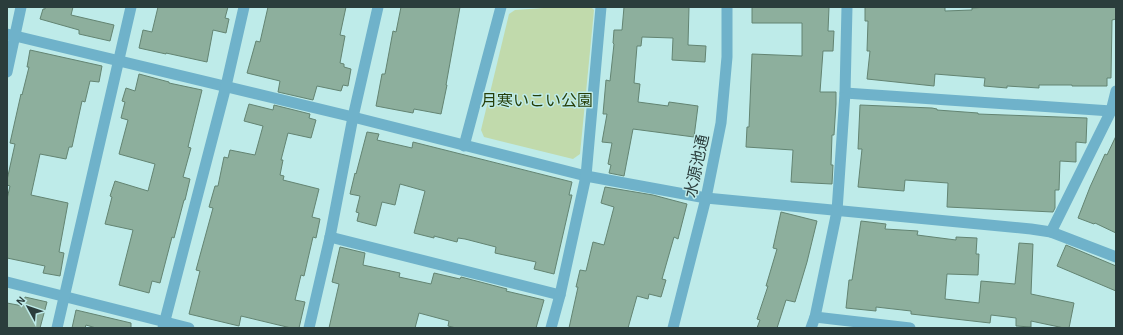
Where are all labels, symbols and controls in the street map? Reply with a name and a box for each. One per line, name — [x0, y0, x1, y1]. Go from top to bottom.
park label: 月寒いこい公園 — [481, 92, 593, 109]
street label: 水源池通 — [682, 133, 711, 199]
north arrow — [8, 287, 48, 327]
text: N — [14, 294, 27, 307]

